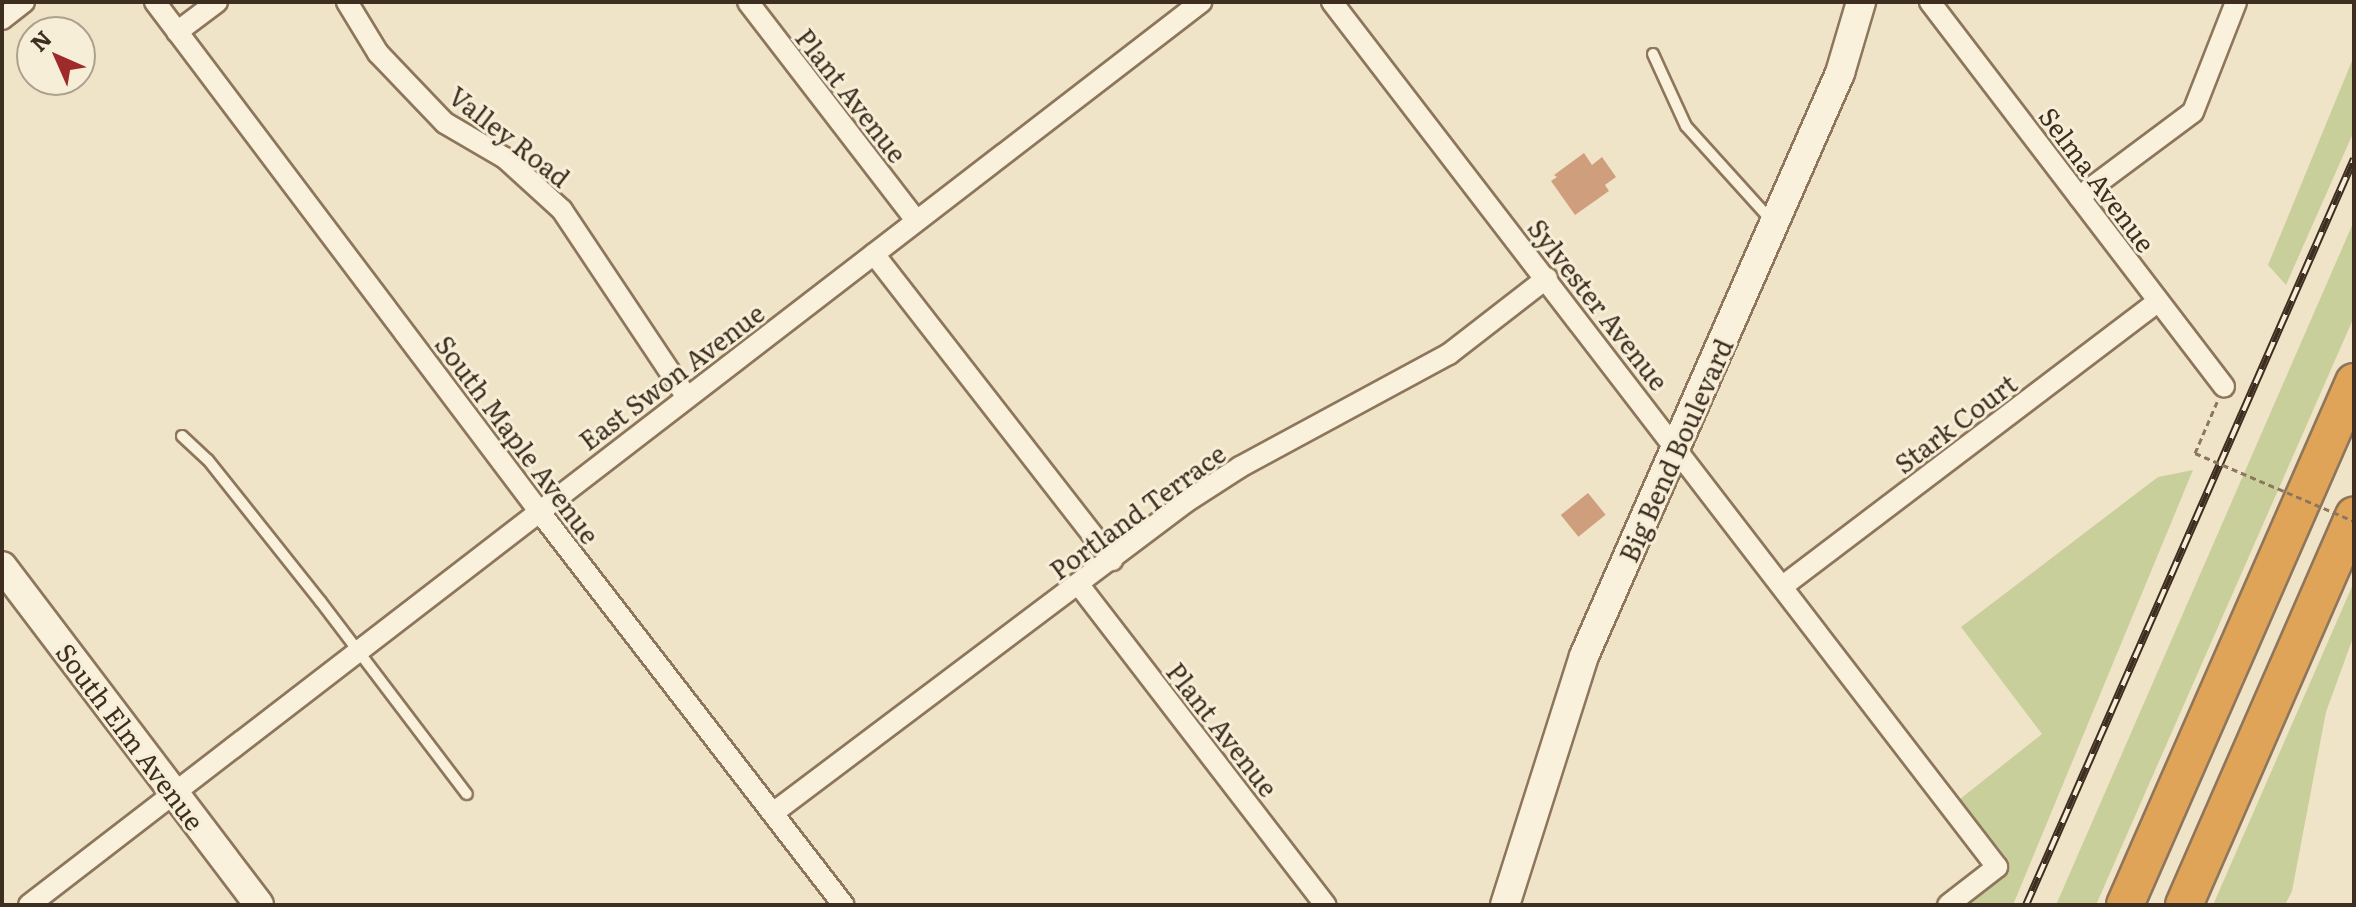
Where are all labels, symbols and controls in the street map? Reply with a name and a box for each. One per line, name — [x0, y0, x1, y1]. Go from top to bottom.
north arrow — [16, 16, 96, 96]
text: N — [22, 22, 58, 58]
street label: Plant Avenue — [790, 22, 914, 168]
street label: Valley Road — [443, 79, 577, 193]
street label: Selma Avenue — [2033, 101, 2163, 257]
street label: Sylvester Avenue — [1522, 212, 1676, 396]
street label: East Swon Avenue — [572, 296, 770, 456]
street label: South Maple Avenue — [430, 329, 606, 549]
street label: Big Bend Boulevard — [1612, 334, 1738, 566]
street label: Stark Court — [1888, 367, 2022, 479]
street label: Portland Terrace — [1043, 437, 1231, 585]
street label: South Elm Avenue — [51, 636, 211, 836]
street label: Plant Avenue — [1161, 656, 1285, 802]

